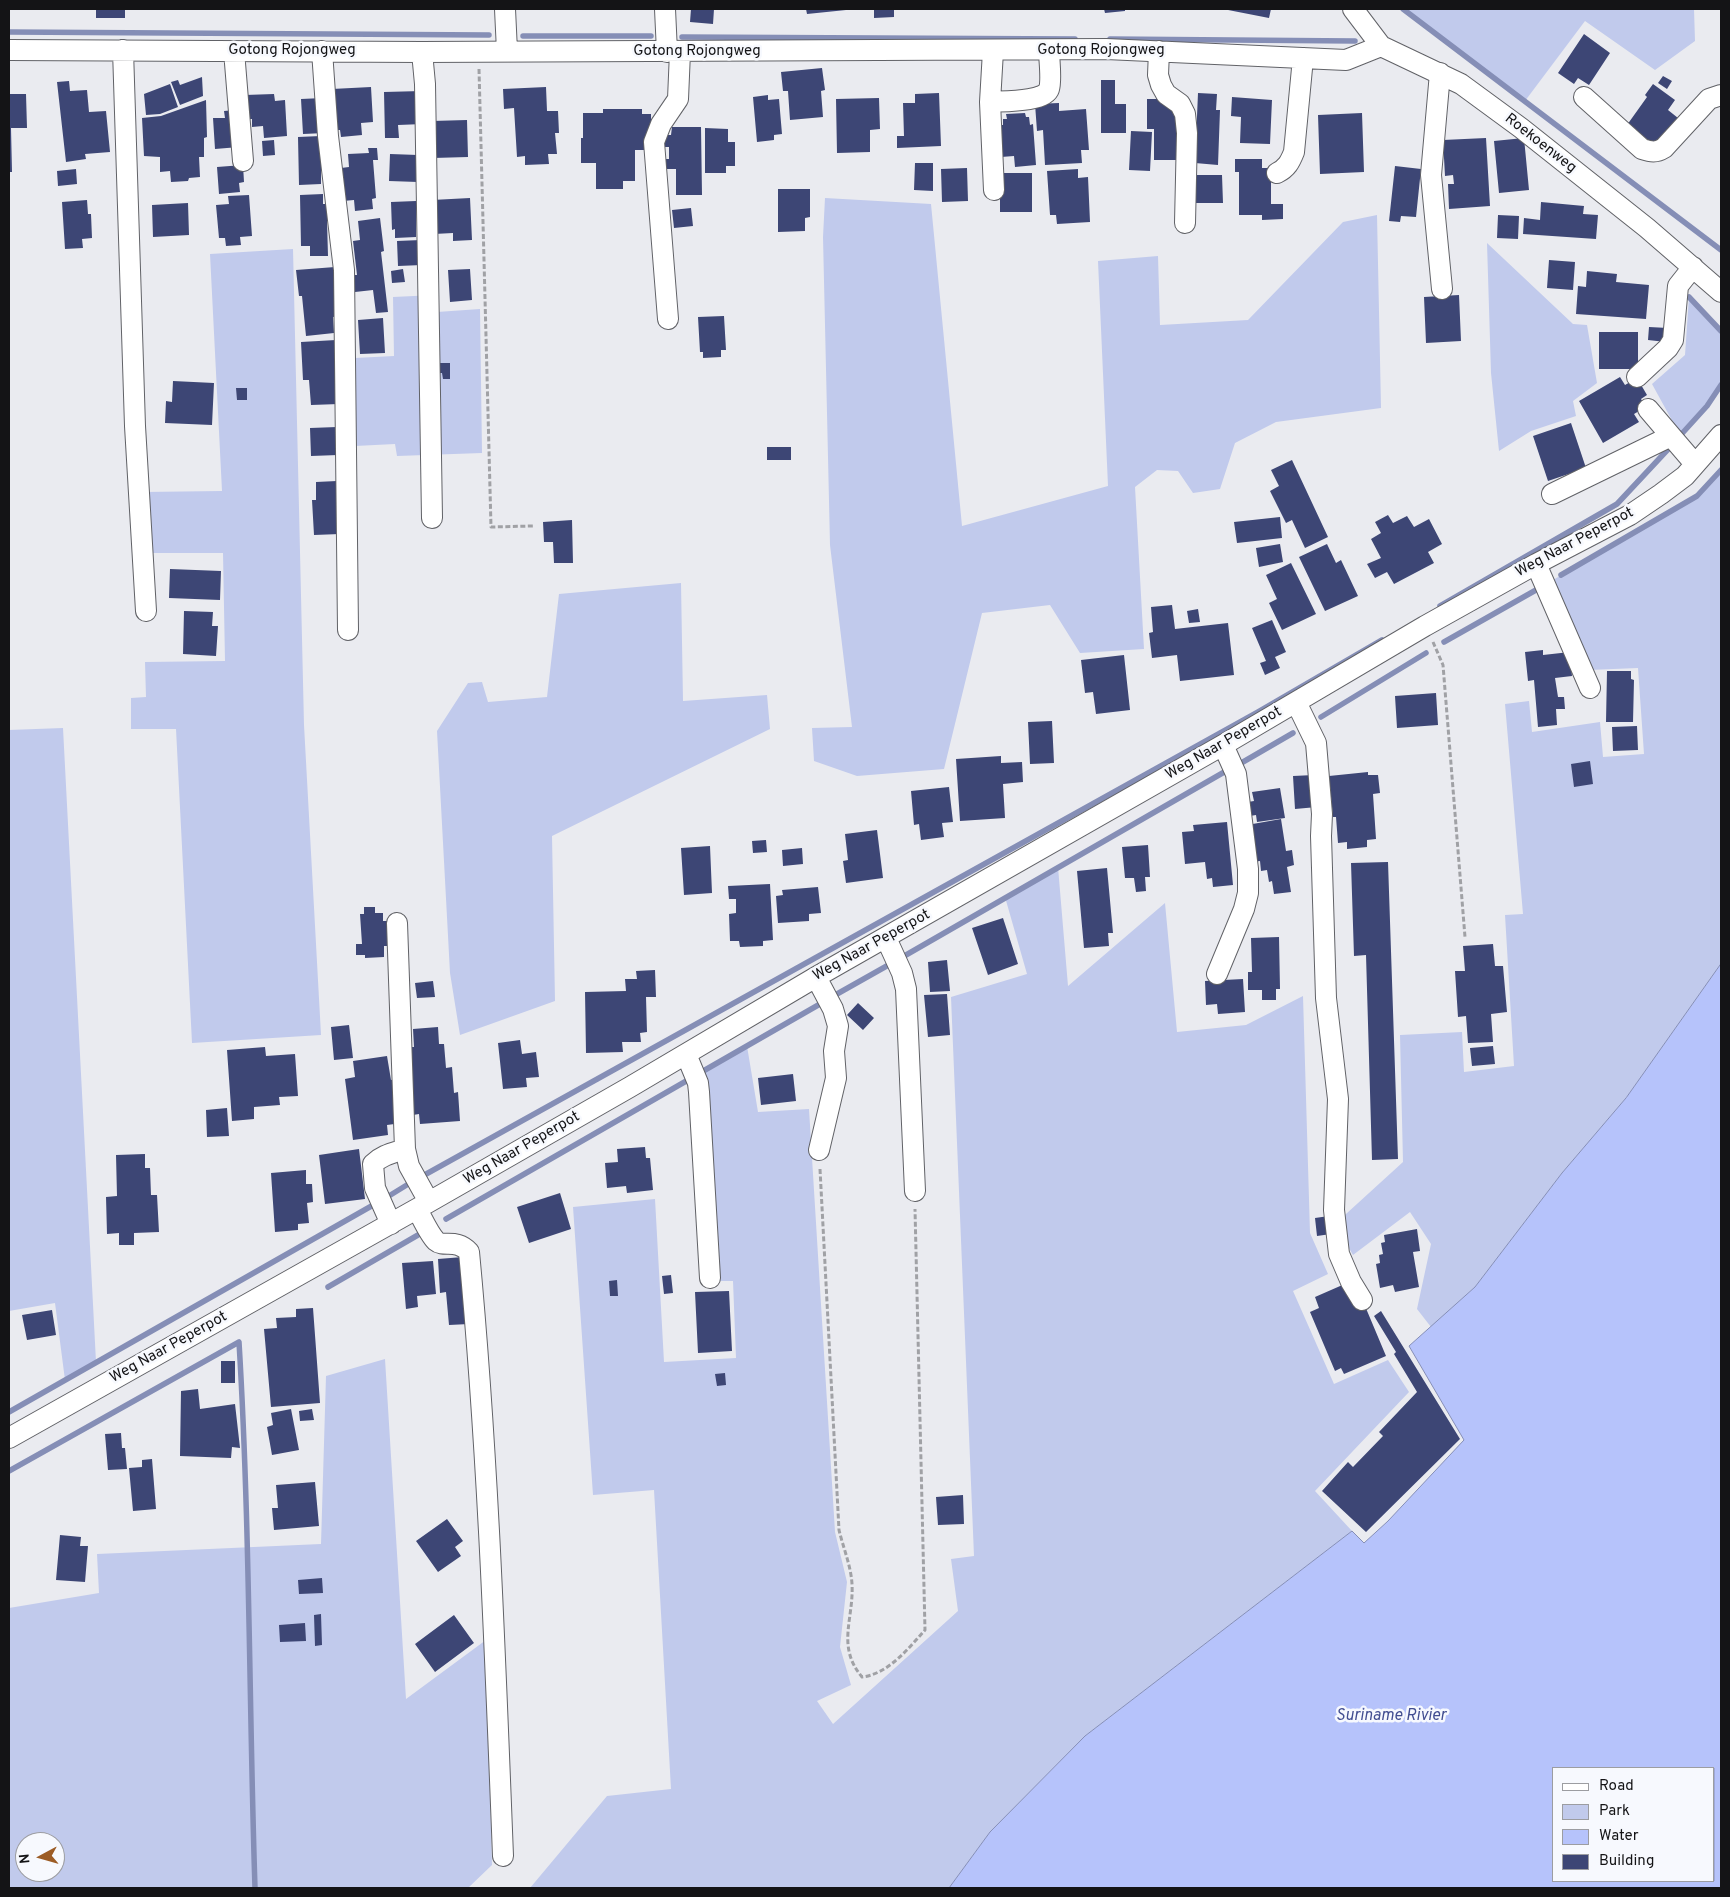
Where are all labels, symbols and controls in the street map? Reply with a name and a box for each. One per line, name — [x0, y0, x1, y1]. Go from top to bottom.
street label: Gotong Rojongweg — [228, 42, 356, 60]
street label: Gotong Rojongweg — [1037, 42, 1165, 60]
street label: Gotong Rojongweg — [633, 43, 761, 61]
street label: Roekoenweg — [1500, 110, 1580, 178]
street label: Weg Naar Peperpot — [1513, 504, 1637, 582]
street label: Weg Naar Peperpot — [1163, 703, 1285, 785]
street label: Weg Naar Peperpot — [810, 906, 934, 986]
street label: Weg Naar Peperpot — [461, 1108, 583, 1190]
street label: Weg Naar Peperpot — [107, 1308, 231, 1388]
water label: Suriname Rivier — [1336, 1707, 1446, 1727]
legend — [1552, 1767, 1715, 1882]
text: Road — [1599, 1777, 1634, 1796]
text: Park — [1599, 1802, 1630, 1821]
text: Water — [1599, 1827, 1638, 1846]
north arrow — [15, 1832, 65, 1882]
text: Building — [1599, 1852, 1654, 1871]
text: N — [17, 1853, 35, 1864]

